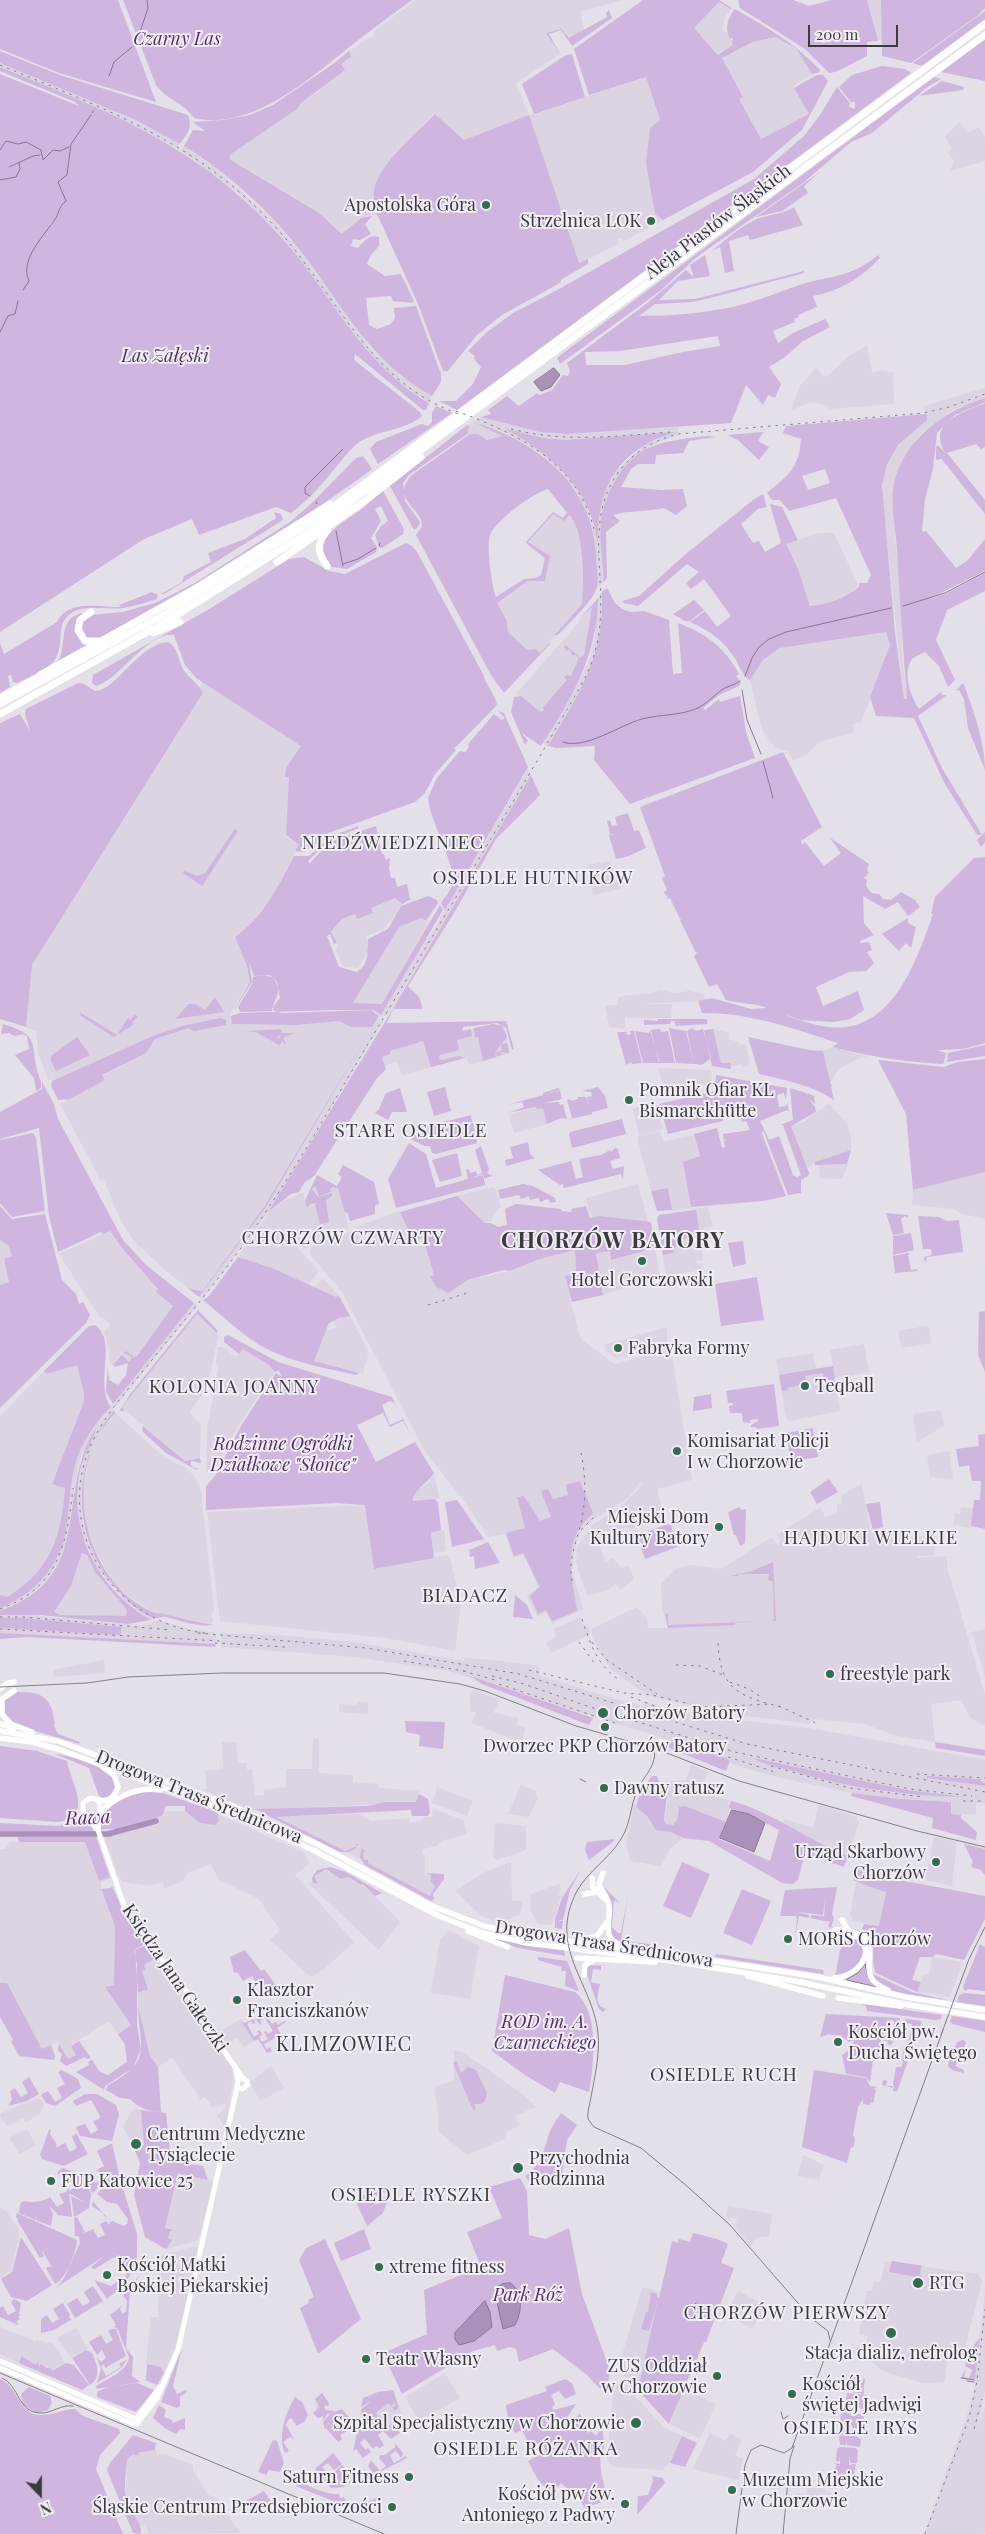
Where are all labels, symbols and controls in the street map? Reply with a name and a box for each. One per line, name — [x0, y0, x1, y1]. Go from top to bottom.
scale bar — [810, 15, 900, 47]
text: 200 m — [816, 24, 858, 44]
park label: Czarny Las — [133, 28, 221, 50]
street label: Aleja Piastów Śląskich — [641, 160, 795, 284]
place label: Apostolska Góra — [344, 194, 476, 216]
marker: Apostolska Góra — [480, 199, 492, 211]
place label: Strzelnica LOK — [520, 210, 641, 232]
marker: Strzelnica LOK — [645, 215, 657, 227]
park label: Las Załęski — [121, 345, 209, 367]
district label: NIEDŹWIEDZINIEC — [300, 832, 486, 854]
district label: OSIEDLE HUTNIKÓW — [431, 867, 635, 889]
place label: Pomnik Ofiar KL Bismarckhütte — [639, 1079, 774, 1122]
marker: Pomnik Ofiar KL Bismarckhütte — [623, 1094, 635, 1106]
district label: STARE OSIEDLE — [333, 1120, 489, 1142]
district label: CHORZÓW CZWARTY — [240, 1227, 446, 1249]
district label: CHORZÓW BATORY — [499, 1228, 727, 1254]
marker: Hotel Gorczowski — [636, 1255, 648, 1267]
place label: Hotel Gorczowski — [571, 1269, 713, 1291]
place label: Fabryka Formy — [628, 1337, 749, 1359]
marker: Fabryka Formy — [612, 1342, 624, 1354]
place label: Teqball — [815, 1375, 874, 1397]
district label: KOLONIA JOANNY — [147, 1376, 321, 1398]
marker: Teqball — [799, 1380, 811, 1392]
place label: Komisariat Policji I w Chorzowie — [687, 1430, 829, 1472]
park label: Rodzinne Ogródki Działkowe "Słońce" — [210, 1433, 356, 1476]
marker: Komisariat Policji I w Chorzowie — [671, 1445, 683, 1457]
place label: Miejski Dom Kultury Batory — [590, 1506, 709, 1548]
marker: Miejski Dom Kultury Batory — [713, 1521, 725, 1533]
district label: HAJDUKI WIELKIE — [782, 1527, 960, 1549]
district label: BIADACZ — [421, 1585, 509, 1607]
place label: freestyle park — [840, 1663, 950, 1685]
marker: freestyle park — [824, 1668, 836, 1680]
place label: Chorzów Batory — [614, 1702, 745, 1724]
marker: Chorzów Batory — [596, 1706, 610, 1720]
marker: Dworzec PKP Chorzów Batory — [599, 1721, 611, 1733]
place label: Dworzec PKP Chorzów Batory — [483, 1735, 727, 1757]
street label: Drogowa Trasa Średnicowa — [93, 1746, 305, 1848]
place label: Dawny ratusz — [614, 1777, 724, 1799]
marker: Dawny ratusz — [598, 1782, 610, 1794]
water label: Rawa — [65, 1805, 111, 1831]
place label: Urząd Skarbowy Chorzów — [795, 1841, 926, 1884]
marker: Urząd Skarbowy Chorzów — [930, 1856, 942, 1868]
street label: Księdza Jana Gałeczki — [118, 1900, 232, 2056]
street label: Drogowa Trasa Średnicowa — [493, 1916, 715, 1972]
place label: MORiS Chorzów — [798, 1928, 931, 1950]
marker: MORiS Chorzów — [782, 1933, 794, 1945]
place label: Klasztor Franciszkanów — [247, 1979, 369, 2022]
marker: Klasztor Franciszkanów — [231, 1994, 243, 2006]
park label: ROD im. A. Czarneckiego — [494, 2011, 596, 2054]
place label: Kościół pw. Ducha Świętego — [848, 2021, 977, 2064]
district label: KLIMZOWIEC — [275, 2033, 413, 2057]
marker: Kościół pw. Ducha Świętego — [832, 2036, 844, 2048]
district label: OSIEDLE RUCH — [649, 2064, 799, 2086]
place label: Centrum Medyczne Tysiąclecie — [147, 2123, 306, 2166]
marker: Centrum Medyczne Tysiąclecie — [129, 2137, 143, 2151]
place label: Przychodnia Rodzinna — [529, 2147, 630, 2190]
marker: Przychodnia Rodzinna — [511, 2161, 525, 2175]
place label: FUP Katowice 25 — [61, 2170, 193, 2192]
marker: FUP Katowice 25 — [45, 2175, 57, 2187]
district label: OSIEDLE RYSZKI — [329, 2184, 493, 2206]
place label: Kościół Matki Boskiej Piekarskiej — [117, 2254, 268, 2296]
place label: xtreme fitness — [389, 2256, 505, 2278]
marker: xtreme fitness — [373, 2261, 385, 2273]
marker: Kościół Matki Boskiej Piekarskiej — [101, 2269, 113, 2281]
place label: RTG — [929, 2272, 964, 2294]
marker: RTG — [911, 2276, 925, 2290]
park label: Park Róż — [493, 2284, 563, 2306]
district label: CHORZÓW PIERWSZY — [682, 2302, 892, 2324]
marker: Stacja dializ, nefrolog — [884, 2326, 898, 2340]
place label: Stacja dializ, nefrolog — [805, 2342, 977, 2364]
place label: Teatr Własny — [376, 2348, 481, 2370]
marker: Teatr Własny — [360, 2353, 372, 2365]
place label: ZUS Oddział w Chorzowie — [601, 2355, 707, 2398]
marker: ZUS Oddział w Chorzowie — [711, 2370, 723, 2382]
place label: Kościół świętej Jadwigi — [802, 2373, 922, 2416]
marker: Kościół świętej Jadwigi — [786, 2388, 798, 2400]
place label: Szpital Specjalistyczny w Chorzowie — [333, 2412, 625, 2434]
marker: Szpital Specjalistyczny w Chorzowie — [629, 2416, 643, 2430]
district label: OSIEDLE IRYS — [782, 2417, 920, 2439]
district label: OSIEDLE RÓŻANKA — [431, 2438, 621, 2460]
place label: Saturn Fitness — [282, 2466, 399, 2488]
north arrow — [15, 2469, 65, 2519]
place label: Muzeum Miejskie w Chorzowie — [742, 2469, 884, 2512]
marker: Saturn Fitness — [403, 2471, 415, 2483]
place label: Kościół pw św. Antoniego z Padwy — [462, 2483, 615, 2526]
marker: Muzeum Miejskie w Chorzowie — [726, 2484, 738, 2496]
place label: Śląskie Centrum Przedsiębiorczości — [93, 2496, 382, 2518]
text: N — [38, 2498, 54, 2519]
marker: Kościół pw św. Antoniego z Padwy — [619, 2498, 631, 2510]
marker: Śląskie Centrum Przedsiębiorczości — [386, 2501, 398, 2513]

